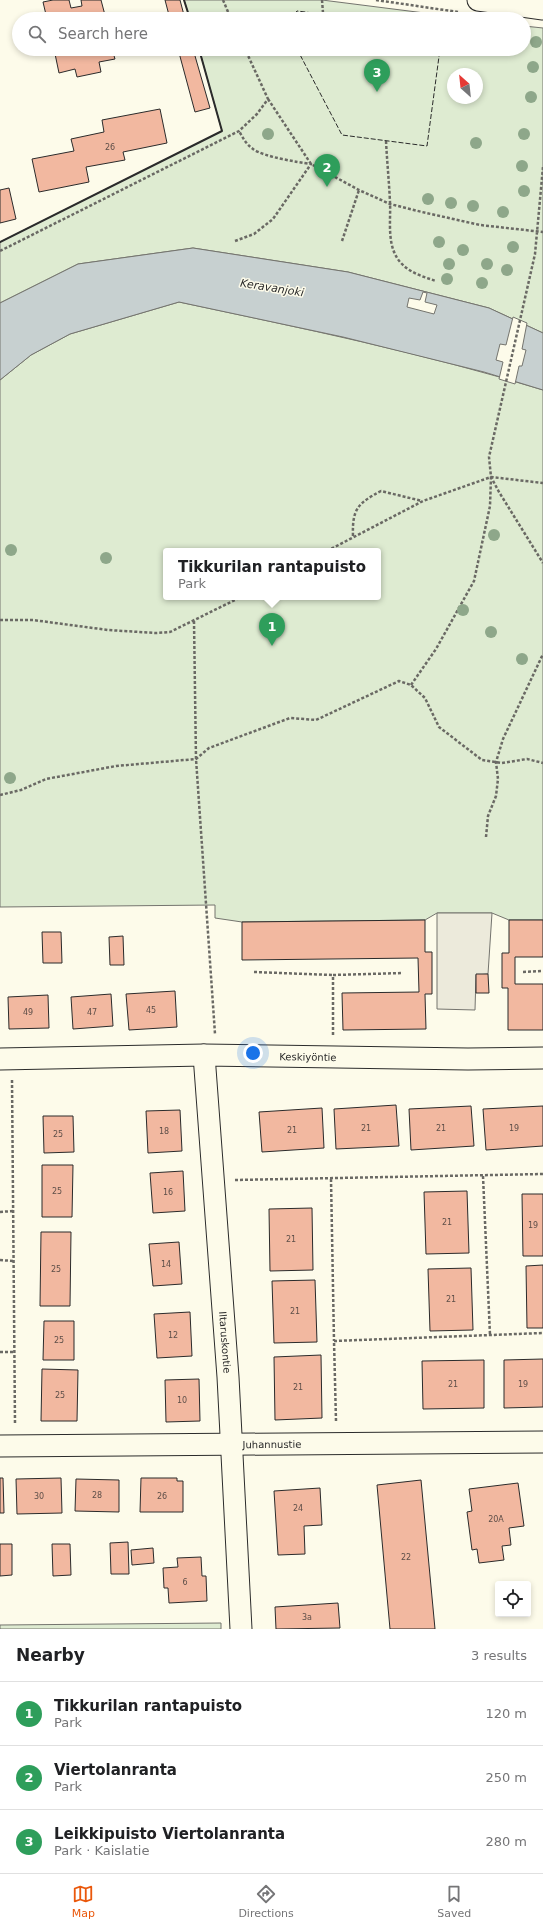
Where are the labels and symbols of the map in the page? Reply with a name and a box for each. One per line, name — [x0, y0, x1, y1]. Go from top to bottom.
pin: 3 — [364, 59, 390, 92]
north arrow — [447, 68, 483, 104]
house number: 26 — [105, 143, 115, 152]
pin: 2 — [314, 154, 340, 187]
water label: Keravanjoki — [239, 277, 305, 299]
pin: 1 — [259, 613, 285, 646]
house number: 45 — [146, 1006, 156, 1015]
house number: 49 — [23, 1008, 33, 1017]
house number: 47 — [87, 1008, 97, 1017]
your location — [243, 1043, 263, 1063]
street label: Keskiyöntie — [279, 1051, 337, 1063]
house number: 21 — [361, 1124, 371, 1133]
house number: 21 — [436, 1124, 446, 1133]
house number: 19 — [509, 1124, 519, 1133]
house number: 21 — [287, 1126, 297, 1135]
house number: 18 — [159, 1127, 169, 1136]
house number: 25 — [53, 1130, 63, 1139]
house number: 25 — [52, 1187, 62, 1196]
house number: 16 — [163, 1188, 173, 1197]
house number: 21 — [442, 1218, 452, 1227]
house number: 19 — [528, 1221, 538, 1230]
house number: 21 — [286, 1235, 296, 1244]
house number: 14 — [161, 1260, 171, 1269]
house number: 25 — [51, 1265, 61, 1274]
house number: 21 — [446, 1295, 456, 1304]
house number: 21 — [290, 1307, 300, 1316]
street label: Iltaruskontie — [218, 1311, 233, 1374]
house number: 12 — [168, 1331, 178, 1340]
house number: 25 — [54, 1336, 64, 1345]
house number: 21 — [448, 1380, 458, 1389]
house number: 19 — [518, 1380, 528, 1389]
house number: 21 — [293, 1383, 303, 1392]
house number: 25 — [55, 1391, 65, 1400]
house number: 10 — [177, 1396, 187, 1405]
street label: Juhannustie — [242, 1438, 301, 1450]
house number: 28 — [92, 1491, 102, 1500]
house number: 30 — [34, 1492, 44, 1501]
house number: 26 — [157, 1492, 167, 1501]
house number: 24 — [293, 1504, 303, 1513]
house number: 20A — [488, 1515, 504, 1524]
house number: 22 — [401, 1553, 411, 1562]
house number: 6 — [182, 1578, 188, 1587]
house number: 3a — [302, 1613, 312, 1622]

